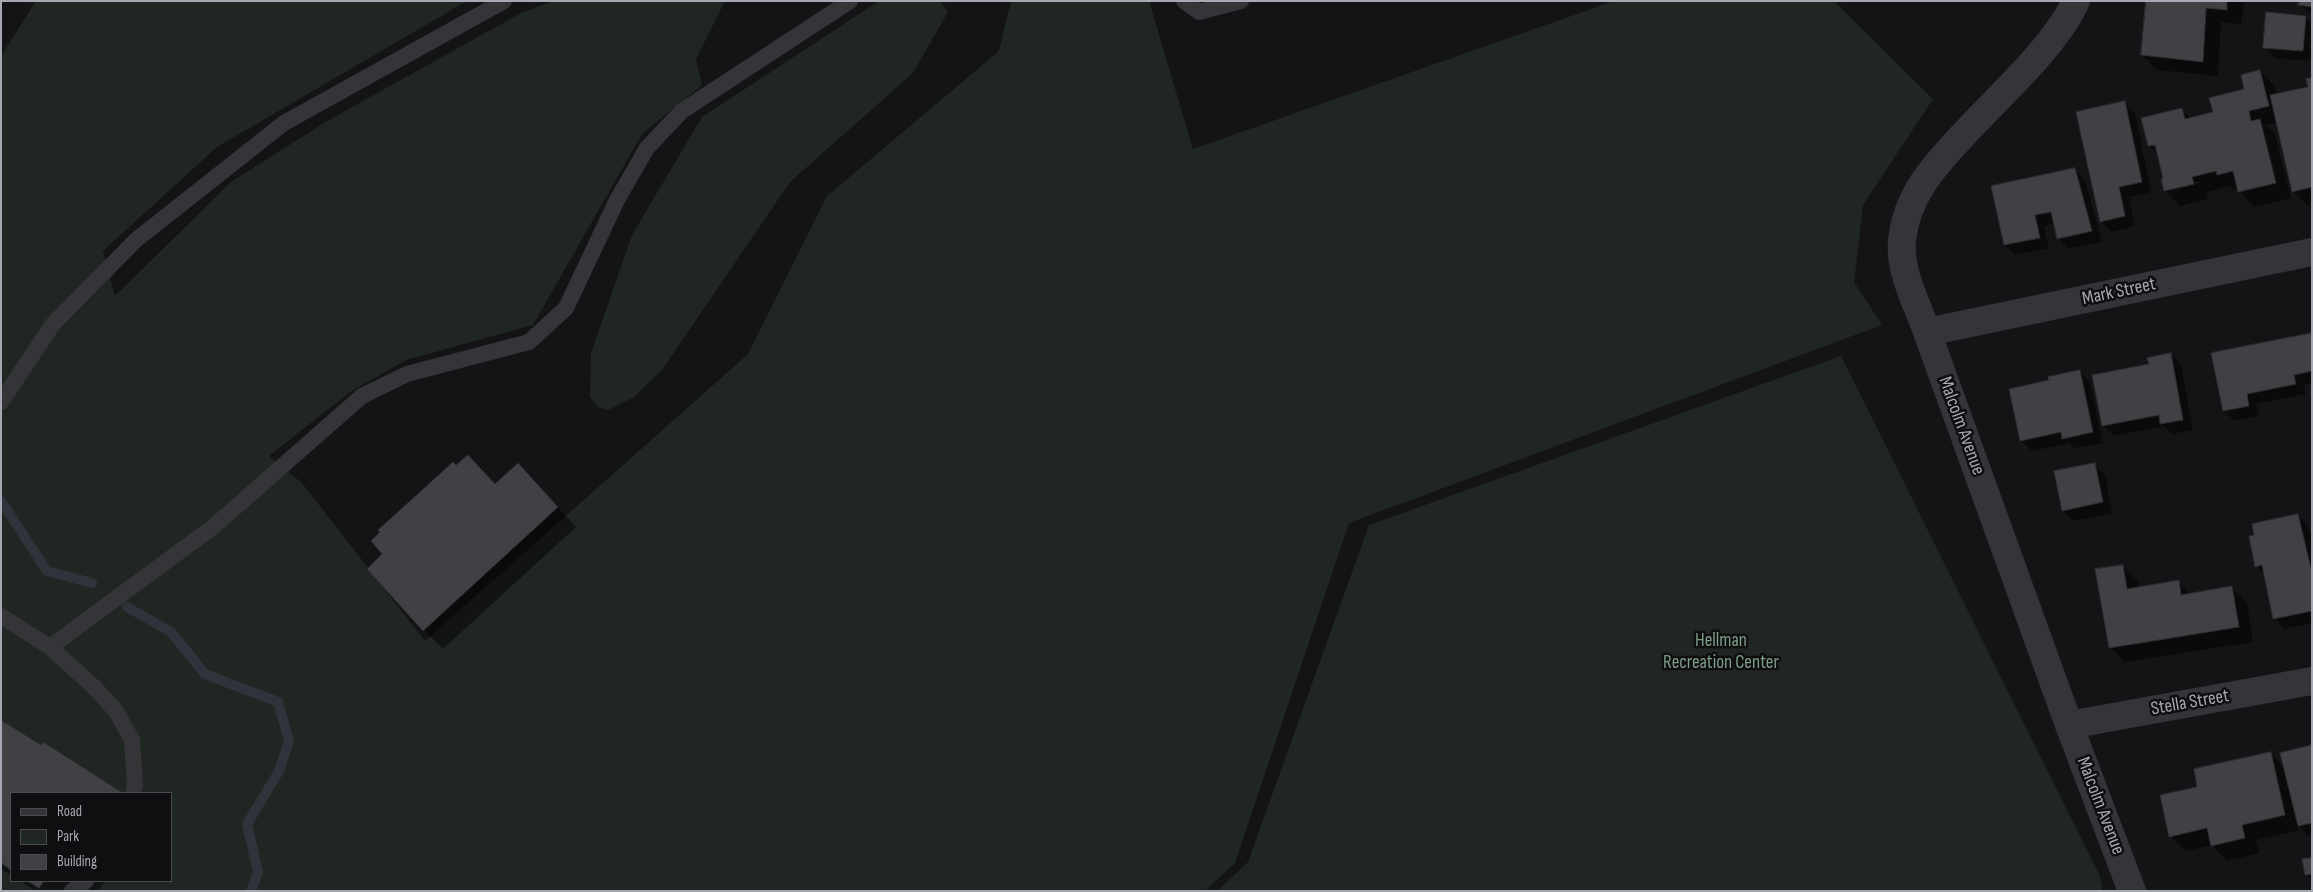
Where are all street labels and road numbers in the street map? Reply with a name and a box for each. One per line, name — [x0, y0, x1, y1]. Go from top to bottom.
street label: Mark Street — [2080, 273, 2158, 311]
street label: Malcolm Avenue — [1933, 374, 1989, 478]
street label: Stella Street — [2149, 685, 2231, 721]
street label: Malcolm Avenue — [2071, 754, 2129, 858]

